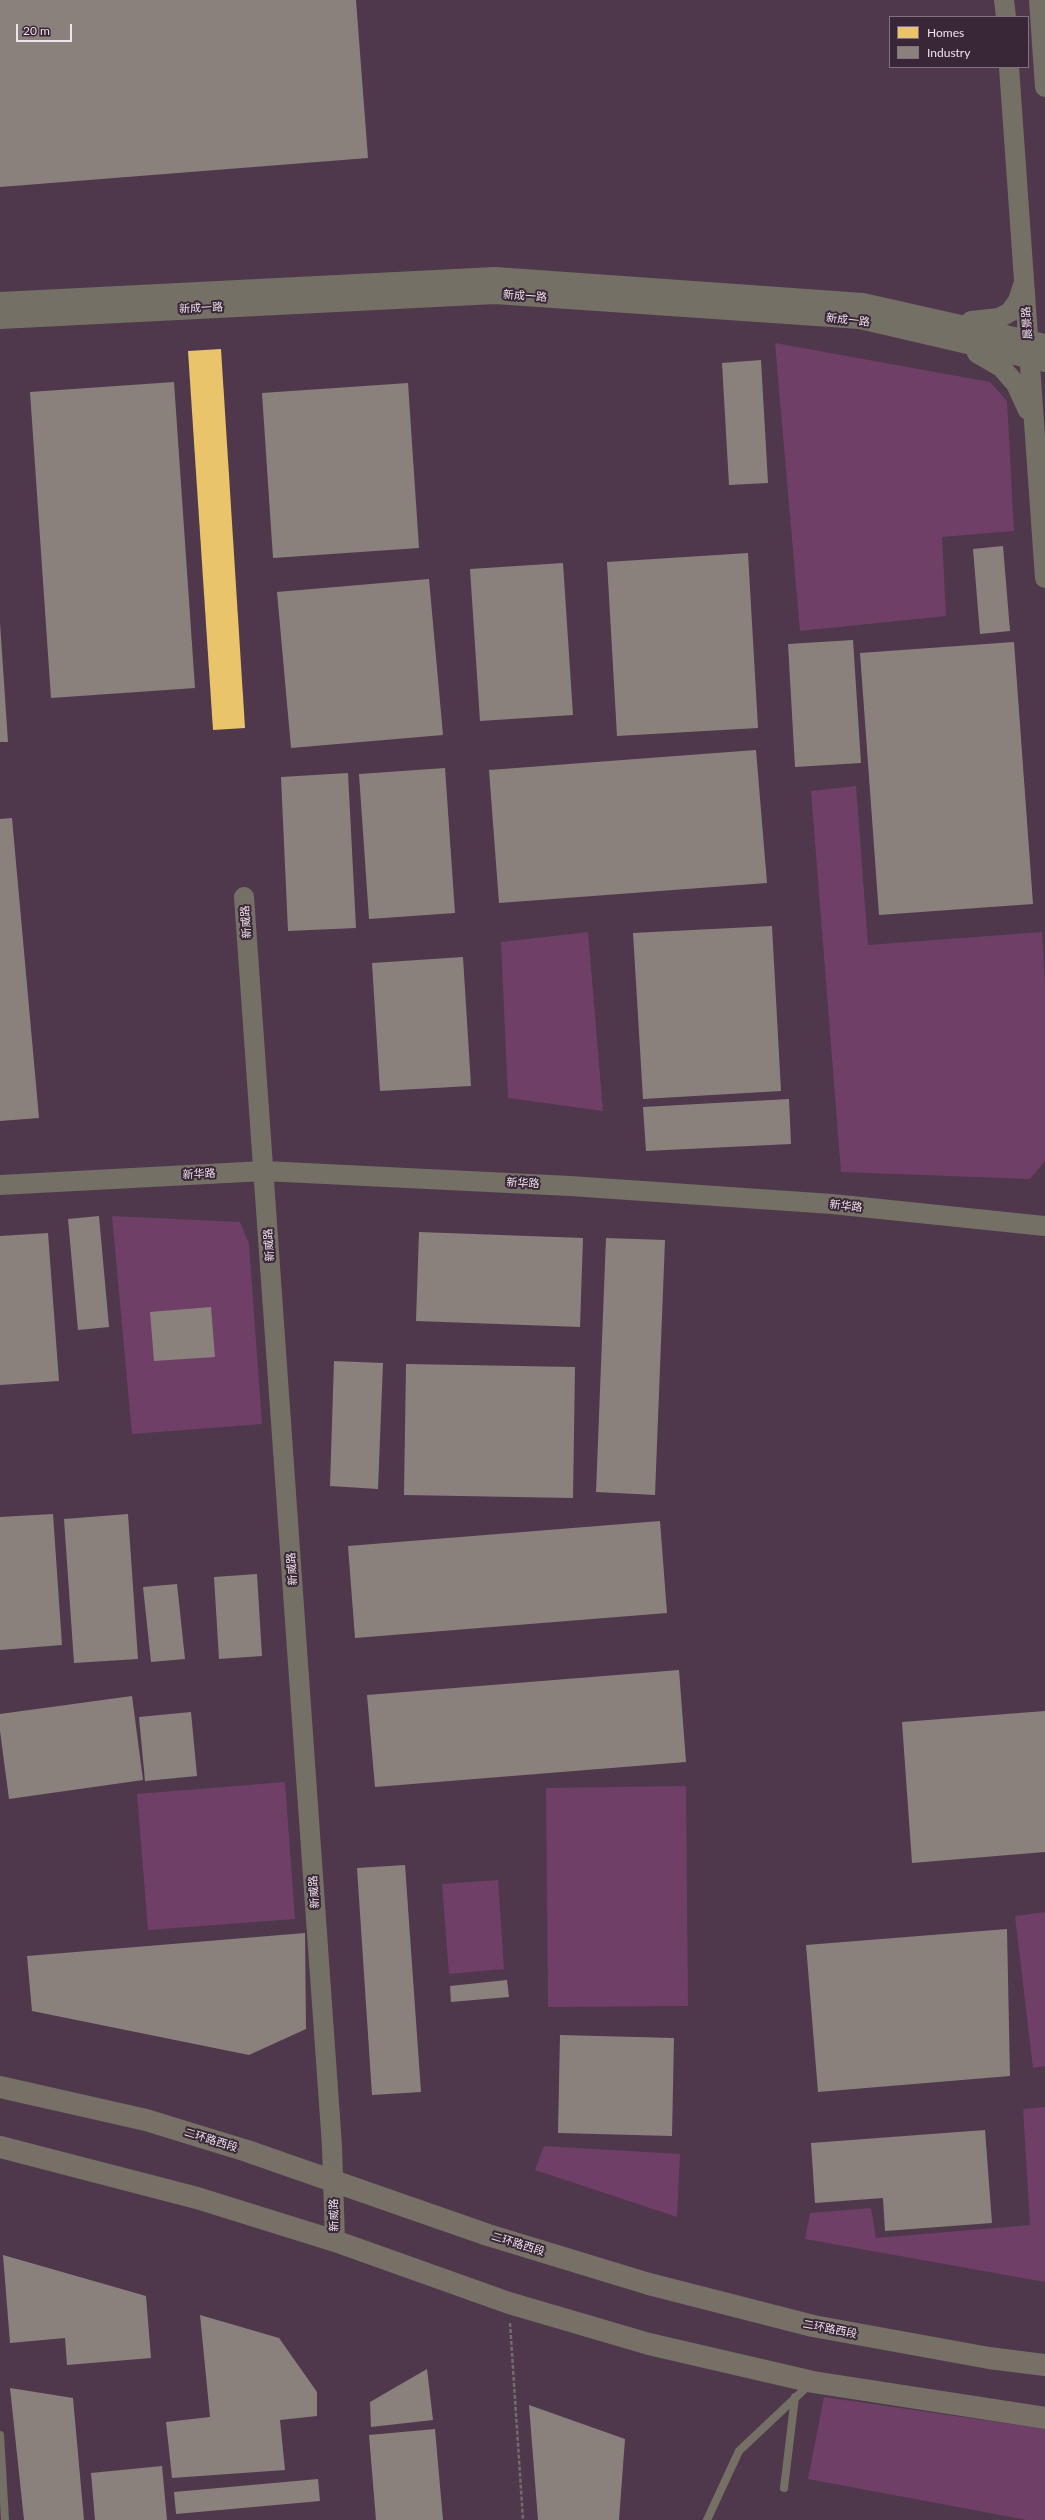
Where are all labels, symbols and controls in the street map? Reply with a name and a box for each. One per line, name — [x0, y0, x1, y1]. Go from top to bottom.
scale bar — [18, 16, 74, 42]
legend — [889, 16, 1029, 68]
text: 20 m — [23, 23, 50, 38]
text: Homes — [927, 25, 964, 40]
text: Industry — [927, 45, 970, 60]
street label: 新成一路 — [503, 288, 547, 304]
street label: 新成一路 — [179, 300, 223, 316]
street label: 晨景路 — [1019, 306, 1035, 340]
street label: 新成一路 — [825, 311, 871, 329]
street label: 新威路 — [238, 905, 254, 939]
street label: 新华路 — [182, 1167, 216, 1181]
street label: 新华路 — [506, 1176, 540, 1190]
street label: 新华路 — [829, 1198, 863, 1214]
street label: 新威路 — [261, 1228, 277, 1262]
street label: 新威路 — [284, 1552, 300, 1586]
street label: 新威路 — [306, 1875, 322, 1909]
street label: 二环路西段 — [183, 2126, 239, 2154]
street label: 新威路 — [327, 2198, 341, 2232]
street label: 二环路西段 — [490, 2230, 546, 2258]
street label: 二环路西段 — [802, 2317, 858, 2341]

